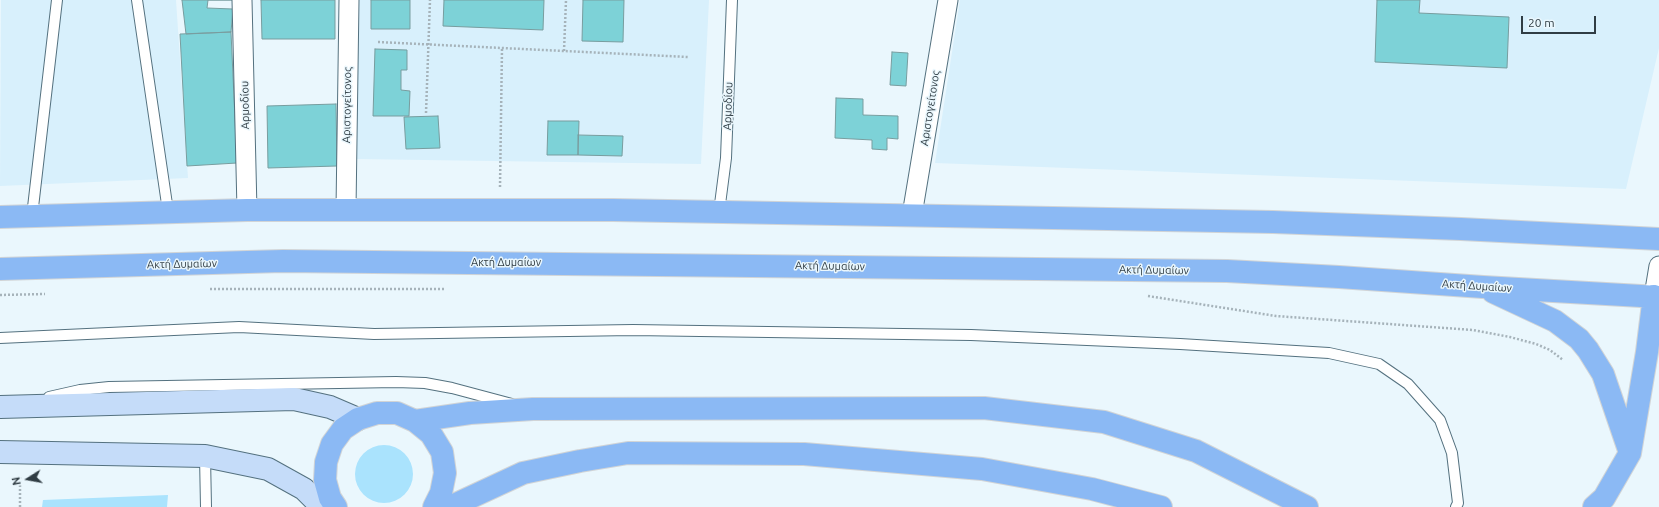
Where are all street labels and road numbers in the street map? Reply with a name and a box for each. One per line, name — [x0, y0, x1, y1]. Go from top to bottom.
street label: Αριστογείτονος — [340, 67, 354, 143]
street label: Αριστογείτονος — [918, 69, 942, 147]
street label: Αρμοδίου — [238, 81, 252, 129]
street label: Αρμοδίου — [721, 82, 735, 130]
street label: Ακτή Δυμαίων — [471, 255, 541, 269]
street label: Ακτή Δυμαίων — [147, 257, 217, 271]
street label: Ακτή Δυμαίων — [795, 259, 865, 273]
street label: Ακτή Δυμαίων — [1119, 263, 1189, 277]
street label: Ακτή Δυμαίων — [1442, 277, 1512, 295]

